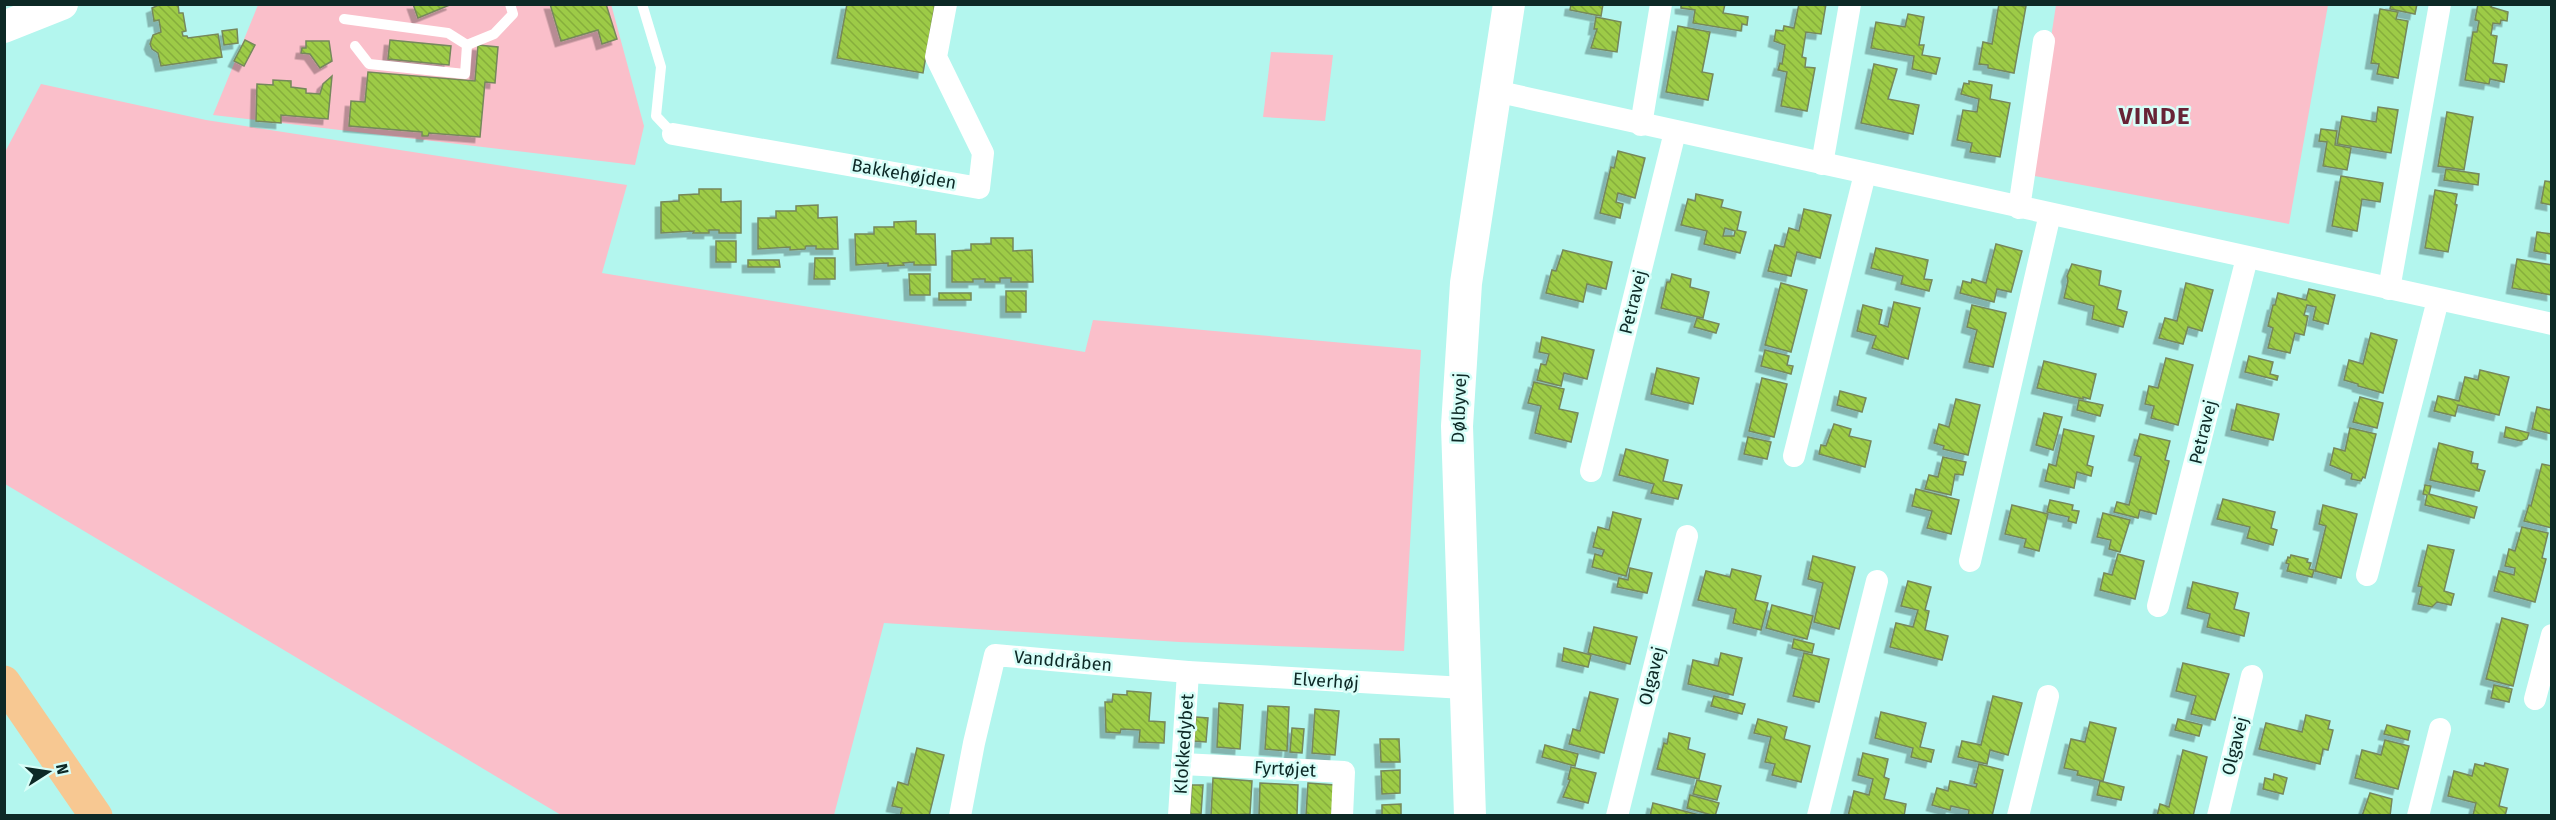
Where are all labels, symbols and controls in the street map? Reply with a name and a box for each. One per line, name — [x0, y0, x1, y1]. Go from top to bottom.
district label: VINDE — [2118, 102, 2191, 130]
street label: Bakkehøjden — [850, 154, 958, 194]
street label: Petravej — [1614, 267, 1652, 337]
street label: Dølbyvej — [1447, 372, 1471, 444]
street label: Petravej — [2184, 397, 2222, 467]
street label: Olgavej — [1634, 644, 1670, 708]
street label: Vanddråben — [1013, 646, 1113, 676]
street label: Elverhøj — [1292, 668, 1360, 694]
street label: Klokkedybet — [1170, 692, 1199, 795]
street label: Olgavej — [2217, 714, 2253, 778]
north arrow — [18, 742, 78, 802]
street label: Fyrtøjet — [1253, 756, 1317, 782]
text: N — [52, 762, 73, 776]

